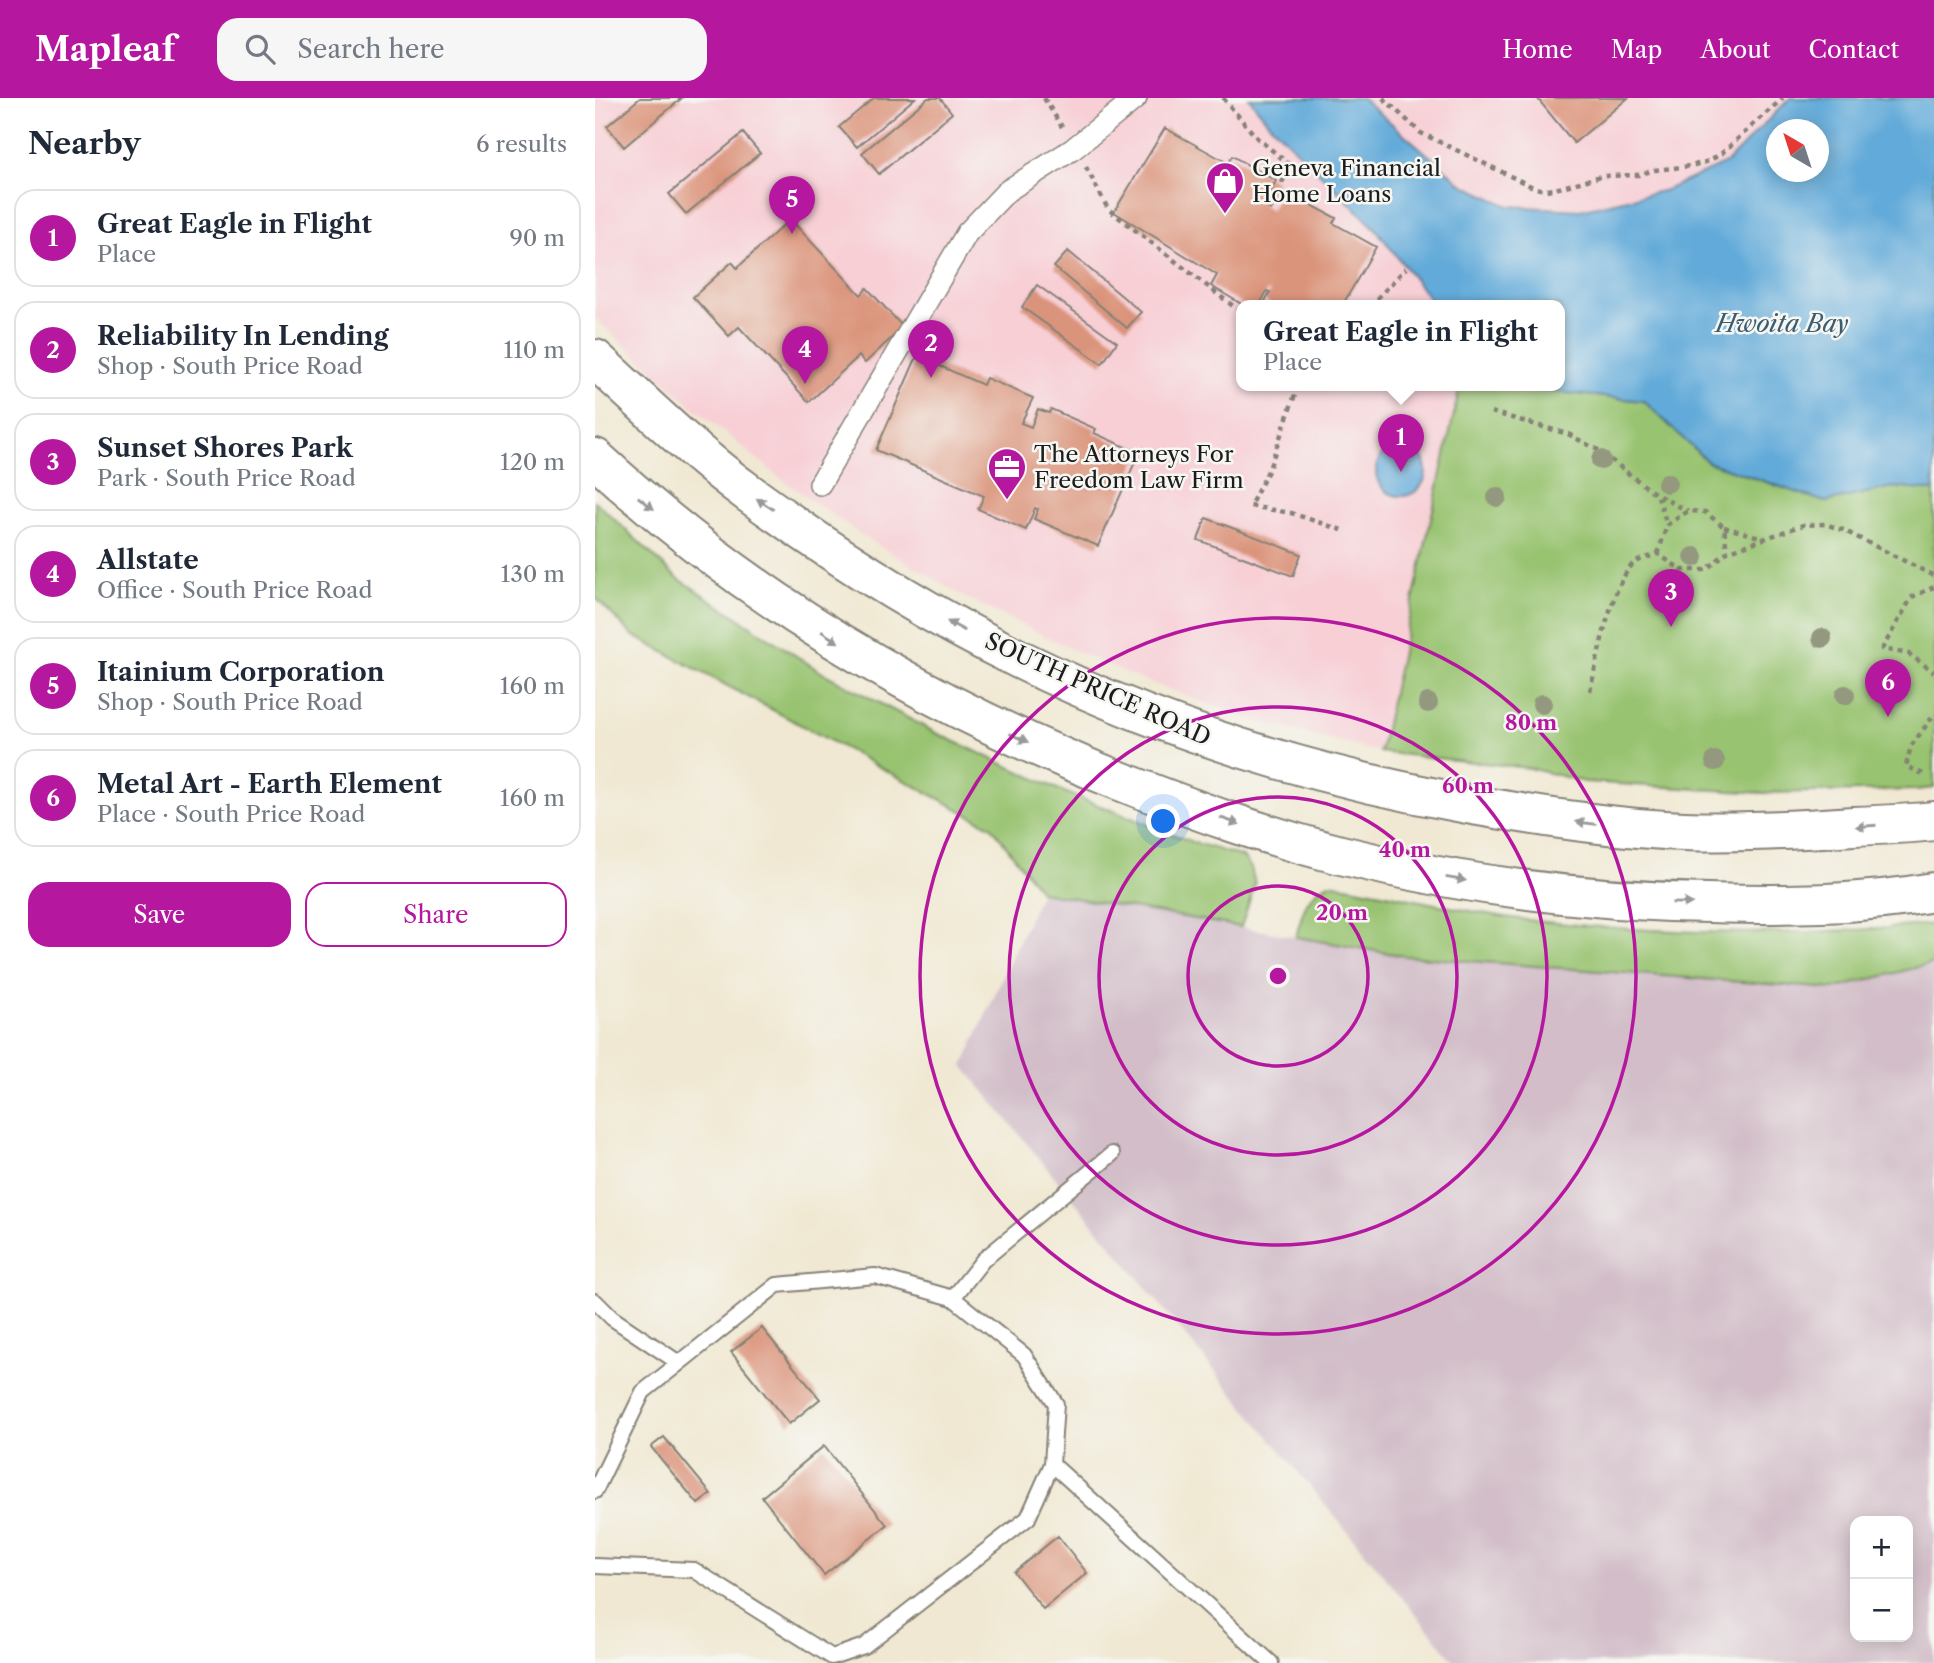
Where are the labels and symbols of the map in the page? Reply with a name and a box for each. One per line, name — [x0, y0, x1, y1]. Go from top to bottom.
north arrow — [1766, 119, 1829, 182]
place label: Geneva Financial Home Loans — [1252, 154, 1441, 208]
shop icon: Geneva Financial Home Loans — [1204, 160, 1246, 215]
pin: 5 — [769, 176, 815, 234]
water label: Hwoita Bay — [1713, 309, 1849, 338]
pin: 2 — [908, 320, 954, 378]
pin: 4 — [782, 326, 828, 384]
pin: 1 — [1378, 414, 1424, 472]
place label: The Attorneys For Freedom Law Firm — [1034, 440, 1244, 494]
office icon: The Attorneys For Freedom Law Firm — [986, 446, 1028, 501]
one-way arrow — [637, 495, 655, 510]
one-way arrow — [755, 498, 774, 511]
pin: 3 — [1648, 569, 1694, 627]
one-way arrow — [947, 620, 966, 632]
street label: SOUTH PRICE ROAD — [981, 627, 1215, 751]
one-way arrow — [821, 630, 839, 644]
pin: 6 — [1865, 659, 1911, 717]
text: 80 m — [1505, 710, 1557, 735]
one-way arrow — [1009, 732, 1029, 744]
text: 60 m — [1442, 773, 1494, 798]
your location — [1146, 804, 1180, 838]
one-way arrow — [1220, 816, 1241, 827]
one-way arrow — [1575, 817, 1597, 828]
one-way arrow — [1855, 820, 1877, 831]
text: 40 m — [1379, 837, 1431, 862]
one-way arrow — [1445, 874, 1467, 885]
one-way arrow — [1671, 897, 1693, 909]
text: 20 m — [1316, 900, 1368, 925]
centre of rings — [1266, 964, 1290, 988]

